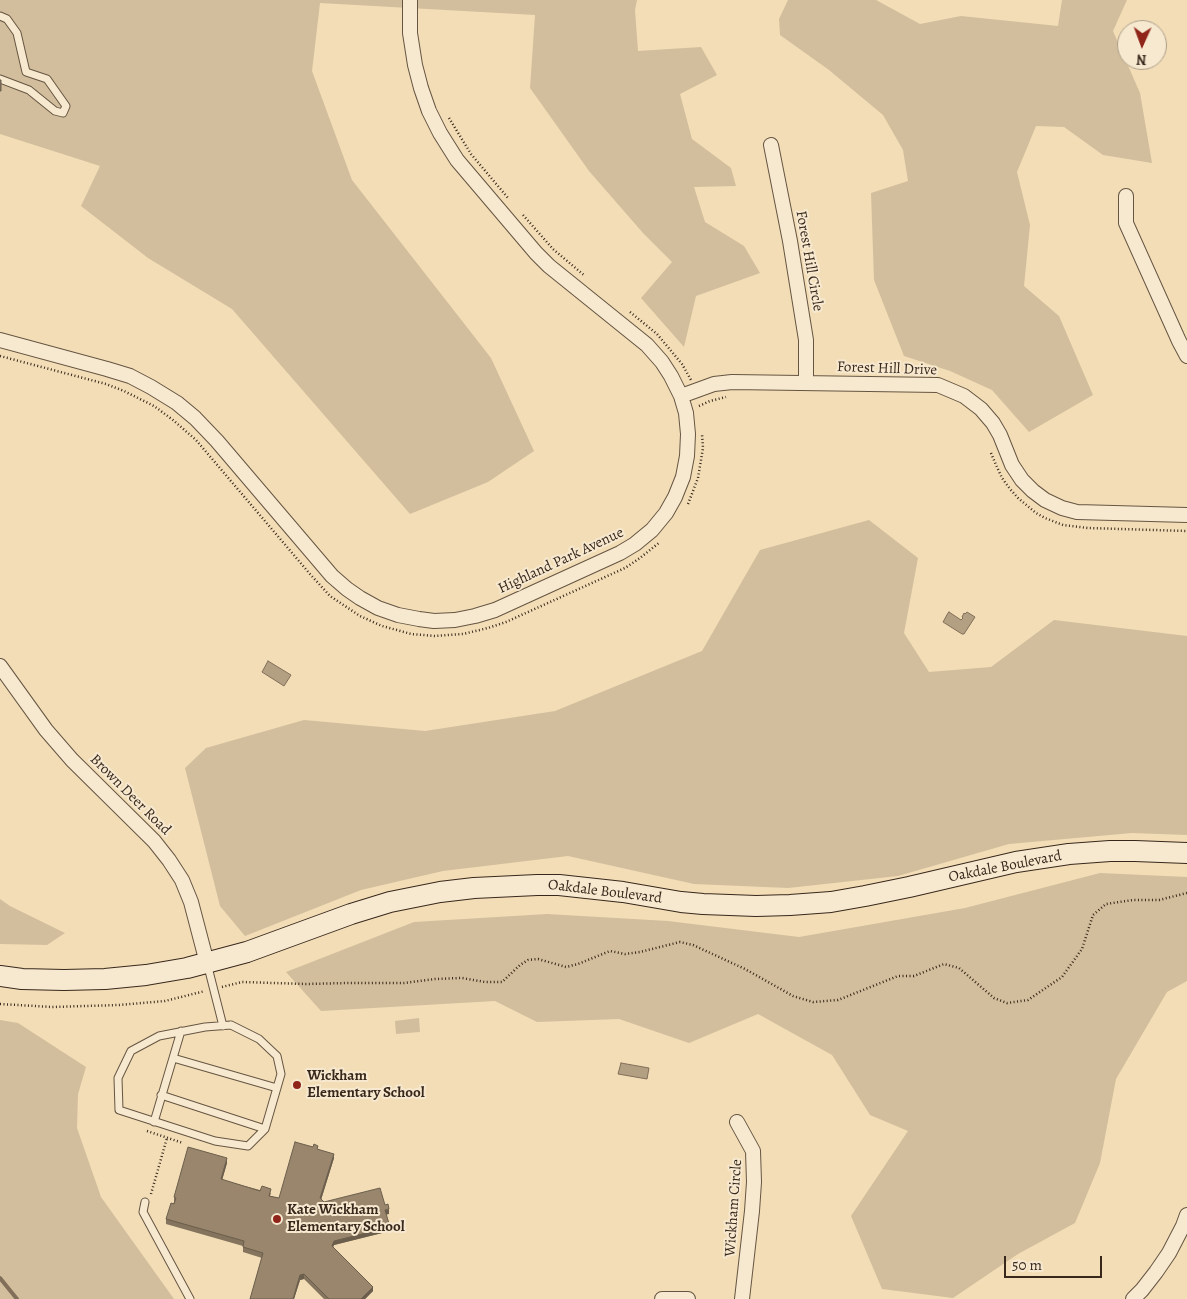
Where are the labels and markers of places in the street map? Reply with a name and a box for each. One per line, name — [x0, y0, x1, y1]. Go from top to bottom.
place label: Wickham Elementary School — [307, 1067, 425, 1102]
marker: Wickham Elementary School — [291, 1079, 303, 1091]
place label: Kate Wickham Elementary School — [287, 1201, 405, 1236]
marker: Kate Wickham Elementary School — [271, 1213, 283, 1225]

